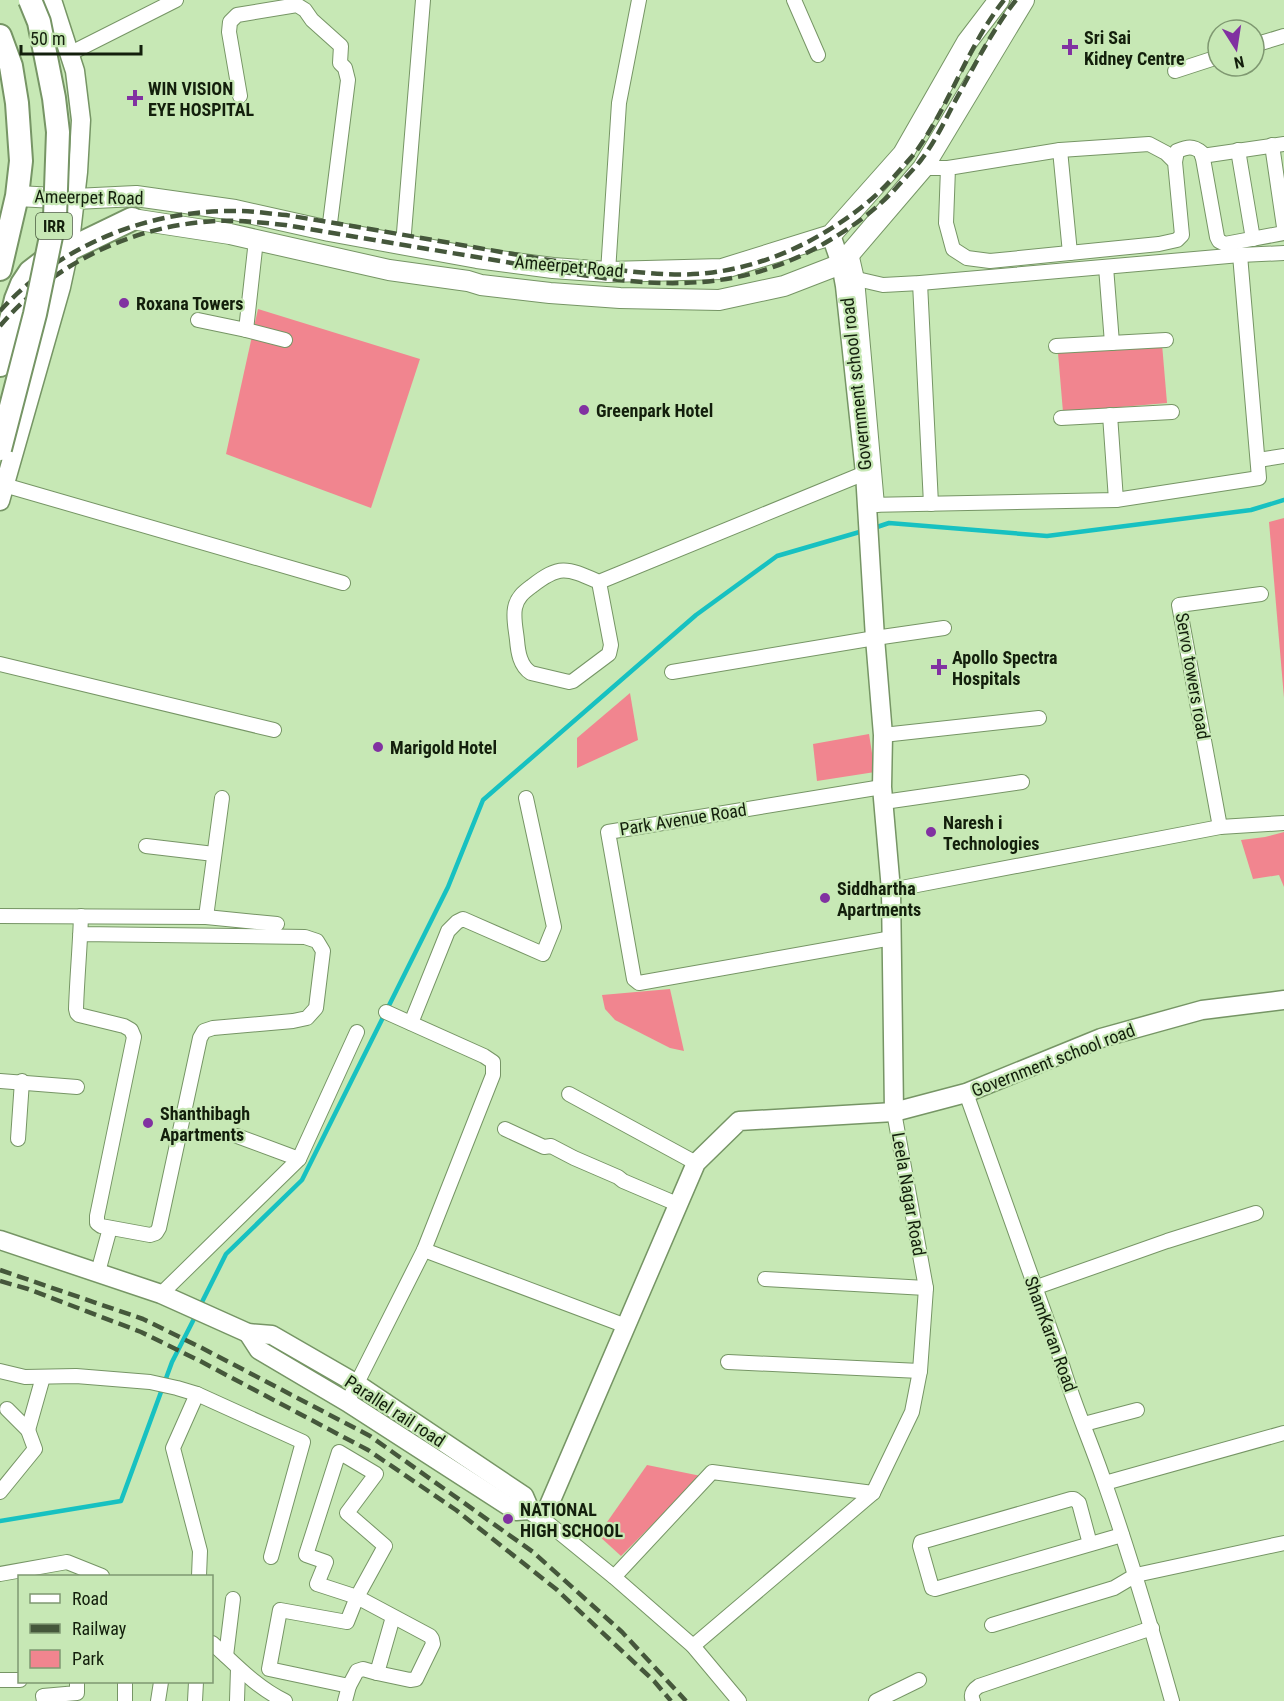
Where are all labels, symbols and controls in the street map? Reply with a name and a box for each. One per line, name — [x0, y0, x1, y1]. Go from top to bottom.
scale bar — [21, 18, 141, 56]
north arrow — [1206, 18, 1266, 78]
place label: Sri Sai Kidney Centre — [1084, 27, 1185, 69]
text: 50 m — [30, 28, 65, 49]
marker: Sri Sai Kidney Centre — [1061, 38, 1079, 56]
text: N — [1232, 52, 1246, 72]
place label: WIN VISION EYE HOSPITAL — [148, 78, 255, 120]
marker: WIN VISION EYE HOSPITAL — [126, 89, 144, 107]
street label: Ameerpet Road — [34, 186, 144, 208]
road number: IRR — [36, 213, 72, 239]
street label: Ameerpet Road — [514, 251, 624, 281]
place label: Roxana Towers — [136, 293, 243, 314]
marker: Roxana Towers — [117, 296, 131, 310]
street label: Government school road — [836, 297, 876, 471]
place label: Greenpark Hotel — [596, 400, 713, 421]
marker: Greenpark Hotel — [577, 403, 591, 417]
street label: Servo towers road — [1172, 611, 1214, 741]
place label: Apollo Spectra Hospitals — [952, 647, 1058, 689]
marker: Apollo Spectra Hospitals — [930, 658, 948, 676]
place label: Marigold Hotel — [390, 737, 497, 758]
marker: Marigold Hotel — [371, 740, 385, 754]
street label: Park Avenue Road — [618, 799, 748, 839]
place label: Naresh i Technologies — [943, 812, 1039, 854]
marker: Naresh i Technologies — [924, 825, 938, 839]
place label: Siddhartha Apartments — [837, 878, 921, 920]
marker: Siddhartha Apartments — [818, 891, 832, 905]
street label: Government school road — [968, 1019, 1138, 1101]
place label: Shanthibagh Apartments — [160, 1103, 250, 1145]
marker: Shanthibagh Apartments — [141, 1116, 155, 1130]
street label: Leela Nagar Road — [888, 1130, 930, 1258]
street label: ShamKaran Road — [1020, 1273, 1082, 1395]
street label: Parallel rail road — [341, 1371, 449, 1451]
place label: NATIONAL HIGH SCHOOL — [520, 1499, 623, 1541]
marker: NATIONAL HIGH SCHOOL — [501, 1512, 515, 1526]
legend — [18, 1575, 213, 1683]
text: Road — [72, 1588, 108, 1609]
text: Railway — [72, 1618, 127, 1639]
text: Park — [72, 1648, 104, 1669]

